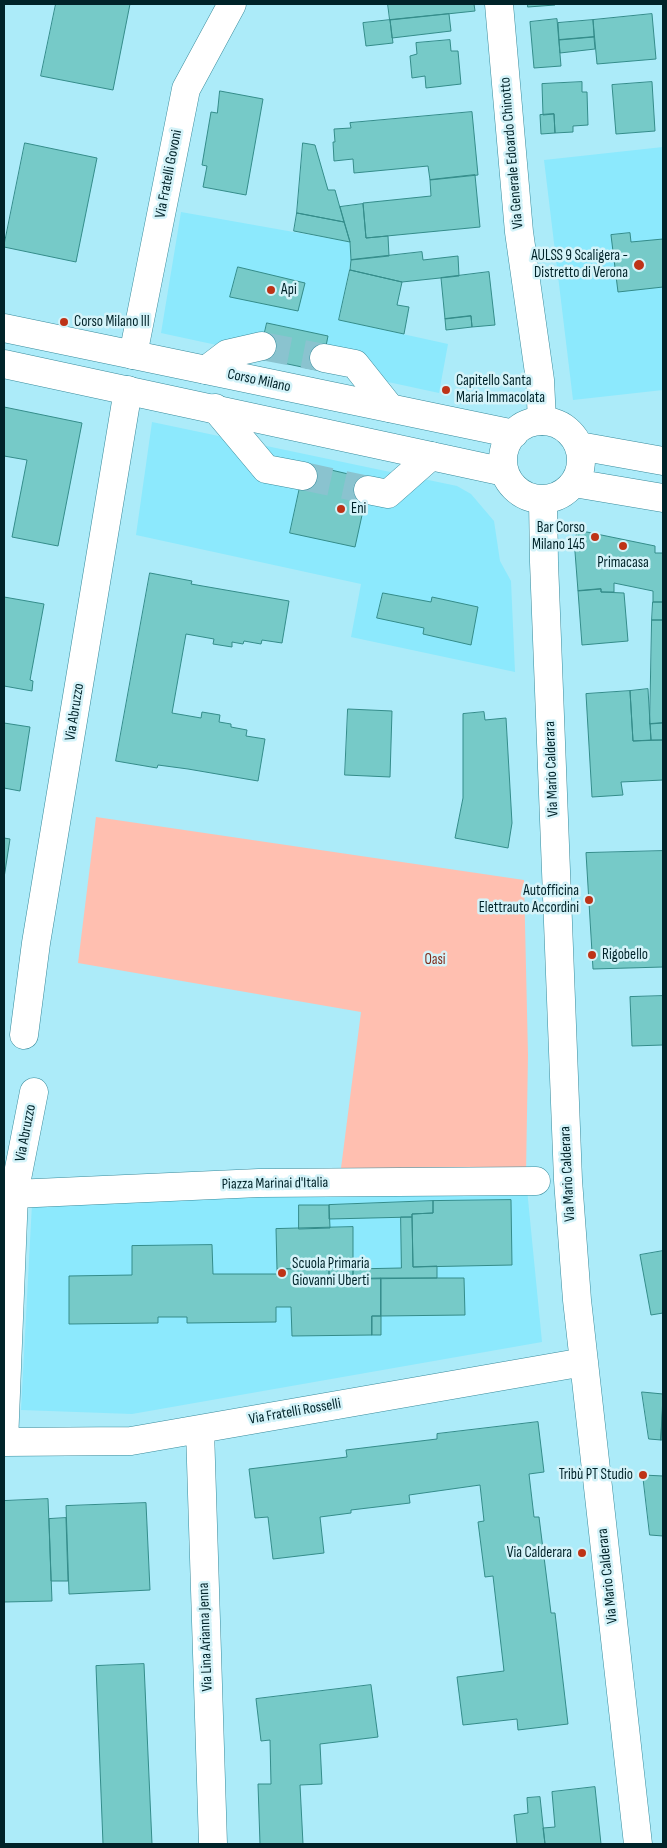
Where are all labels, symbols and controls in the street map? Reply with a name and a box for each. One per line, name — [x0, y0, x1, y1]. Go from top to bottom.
street label: Via Generale Edoardo Chinotto — [496, 76, 528, 230]
street label: Via Fratelli Govoni — [152, 128, 186, 220]
place label: AULSS 9 Scaligera - Distretto di Verona — [531, 247, 628, 282]
marker: AULSS 9 Scaligera - Distretto di Verona — [632, 258, 646, 272]
place label: Api — [281, 281, 297, 299]
marker: Api — [265, 284, 277, 296]
place label: Corso Milano III — [74, 313, 150, 331]
marker: Corso Milano III — [58, 316, 70, 328]
street label: Corso Milano — [226, 366, 292, 396]
place label: Capitello Santa Maria Immacolata — [456, 372, 545, 407]
marker: Capitello Santa Maria Immacolata — [440, 384, 452, 396]
place label: Eni — [351, 500, 366, 518]
marker: Eni — [335, 503, 347, 515]
place label: Bar Corso Milano 145 — [532, 519, 585, 554]
marker: Bar Corso Milano 145 — [589, 531, 601, 543]
marker: Primacasa — [617, 540, 629, 552]
place label: Primacasa — [597, 554, 649, 572]
street label: Via Abruzzo — [62, 682, 88, 742]
street label: Via Mario Calderara — [541, 721, 563, 817]
place label: Autofficina Elettrauto Accordini — [479, 882, 579, 917]
marker: Autofficina Elettrauto Accordini — [583, 894, 595, 906]
place label: Rigobello — [602, 946, 648, 964]
marker: Rigobello — [586, 949, 598, 961]
park label: Oasi — [424, 951, 446, 969]
street label: Via Abruzzo — [12, 1103, 40, 1163]
street label: Via Mario Calderara — [557, 1126, 579, 1222]
street label: Piazza Marinai d'Italia — [222, 1174, 328, 1194]
place label: Scuola Primaria Giovanni Uberti — [292, 1255, 370, 1290]
marker: Scuola Primaria Giovanni Uberti — [276, 1267, 288, 1279]
street label: Via Fratelli Rosselli — [248, 1395, 342, 1429]
place label: Tribù PT Studio — [559, 1466, 633, 1484]
marker: Tribù PT Studio — [637, 1469, 649, 1481]
street label: Via Mario Calderara — [594, 1528, 622, 1624]
place label: Via Calderara — [507, 1544, 572, 1562]
marker: Via Calderara — [576, 1547, 588, 1559]
street label: Via Lina Arianna Jenna — [195, 1582, 217, 1692]

